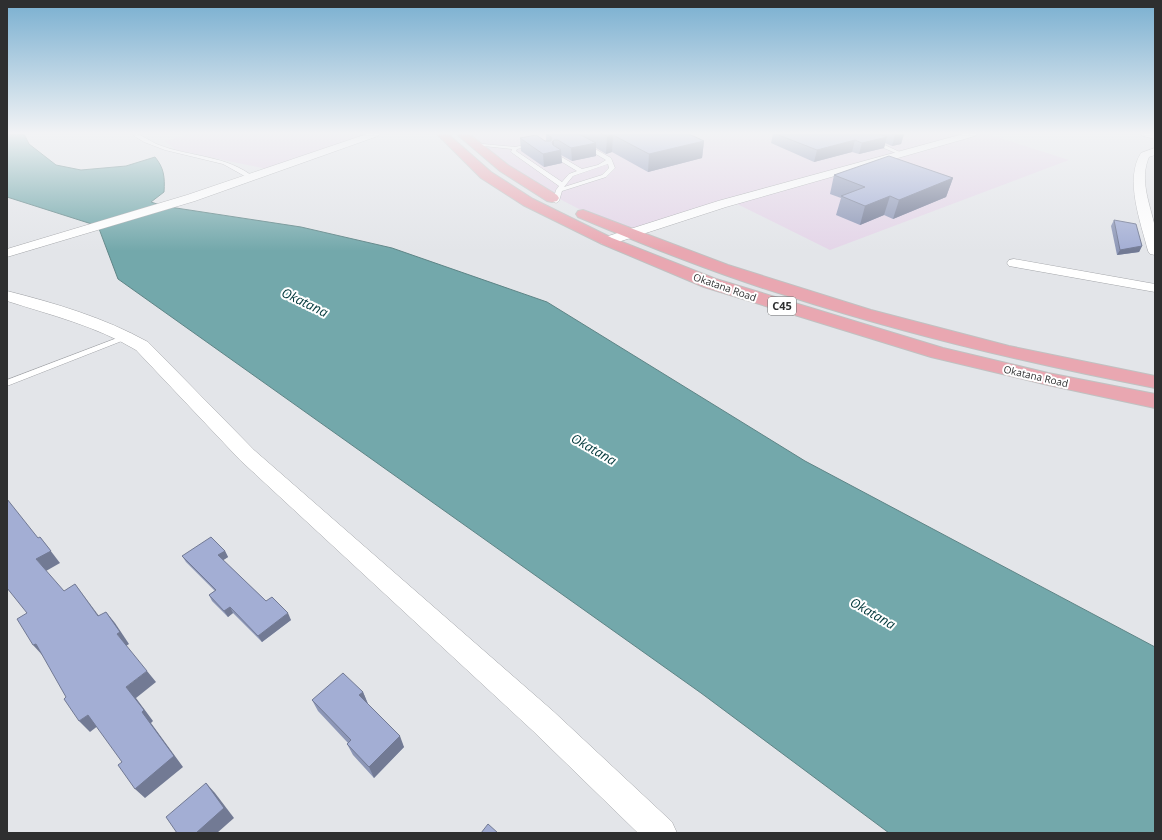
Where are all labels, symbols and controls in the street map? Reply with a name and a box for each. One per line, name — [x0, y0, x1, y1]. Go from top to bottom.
street label: Okatana Road — [692, 270, 758, 304]
water label: Okatana — [279, 283, 332, 321]
road number: C45 — [768, 297, 796, 315]
street label: Okatana Road — [1002, 362, 1070, 390]
water label: Okatana — [568, 429, 621, 470]
water label: Okatana — [847, 593, 900, 634]

